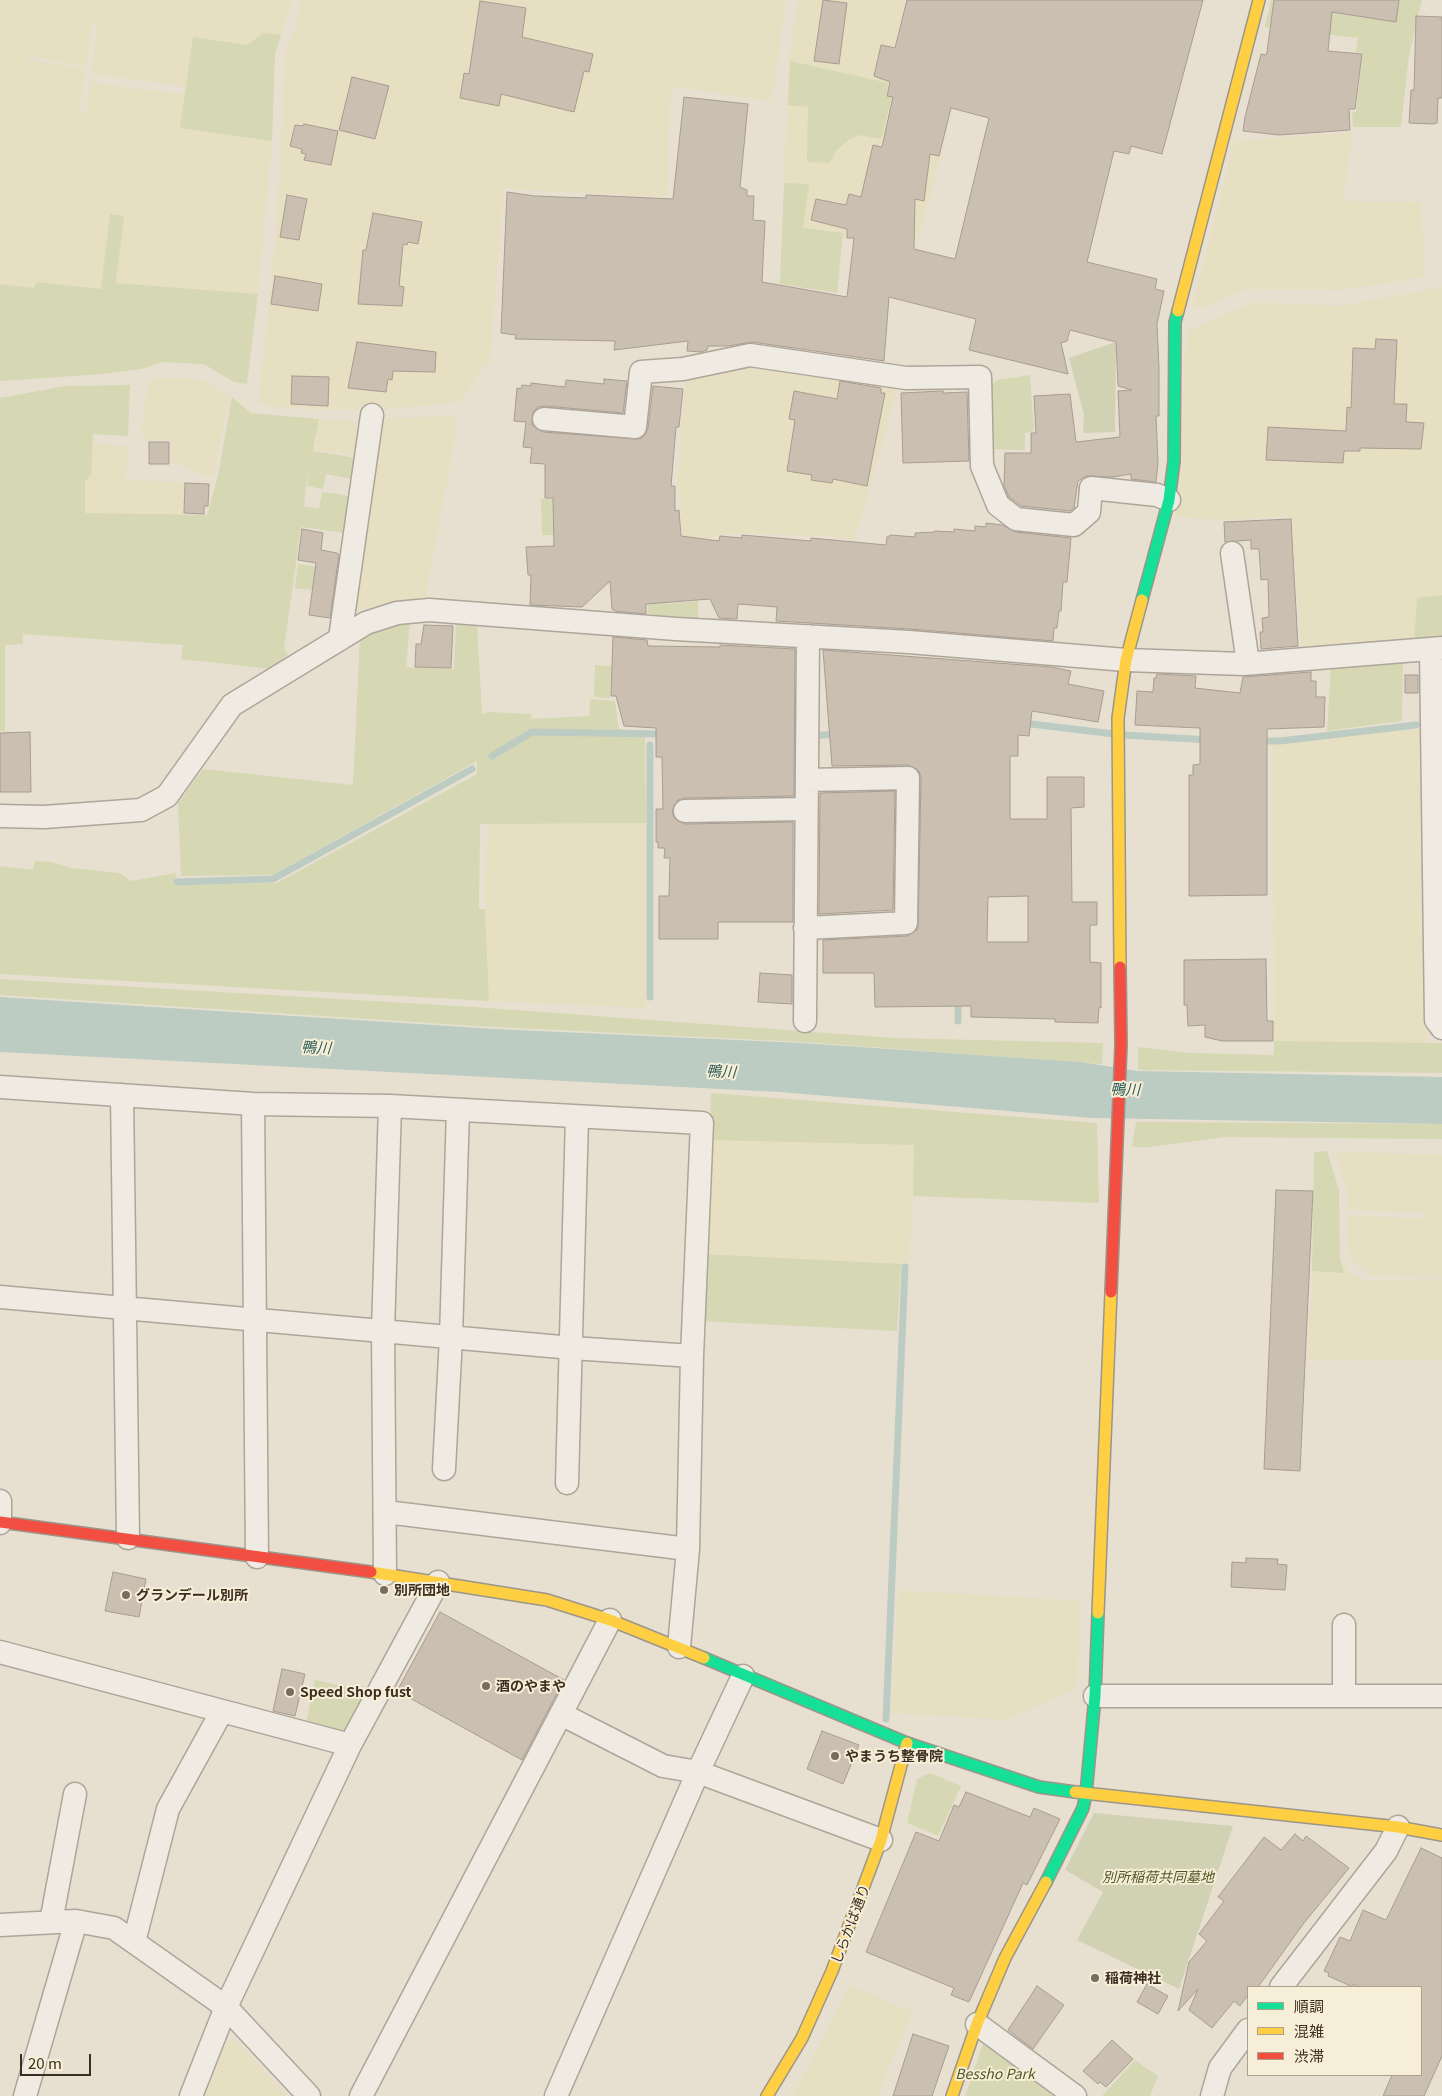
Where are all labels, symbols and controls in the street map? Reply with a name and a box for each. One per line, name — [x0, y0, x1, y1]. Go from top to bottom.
water label: 鴨川 — [301, 1037, 331, 1057]
water label: 鴨川 — [706, 1061, 736, 1081]
water label: 鴨川 — [1110, 1080, 1140, 1098]
place label: 別所団地 — [394, 1582, 450, 1598]
marker: 別所団地 — [378, 1584, 390, 1596]
place label: グランデール別所 — [136, 1587, 248, 1603]
marker: グランデール別所 — [120, 1589, 132, 1601]
place label: 酒のやまや — [496, 1678, 566, 1694]
marker: 酒のやまや — [480, 1680, 492, 1692]
place label: Speed Shop fust — [300, 1684, 411, 1700]
marker: Speed Shop fust — [284, 1686, 296, 1698]
place label: やまうち整骨院 — [845, 1748, 943, 1764]
marker: やまうち整骨院 — [829, 1750, 841, 1762]
park label: 別所稲荷共同墓地 — [1102, 1869, 1214, 1885]
street label: しらかば通り — [827, 1882, 873, 1966]
place label: 稲荷神社 — [1105, 1970, 1161, 1986]
marker: 稲荷神社 — [1089, 1972, 1101, 1984]
legend — [1247, 1986, 1422, 2076]
text: 順調 — [1294, 1995, 1324, 2016]
text: 混雑 — [1294, 2020, 1324, 2041]
scale bar — [22, 2044, 94, 2076]
text: 渋滞 — [1294, 2045, 1324, 2066]
text: 20 m — [28, 2052, 62, 2073]
park label: Bessho Park — [955, 2066, 1035, 2082]

